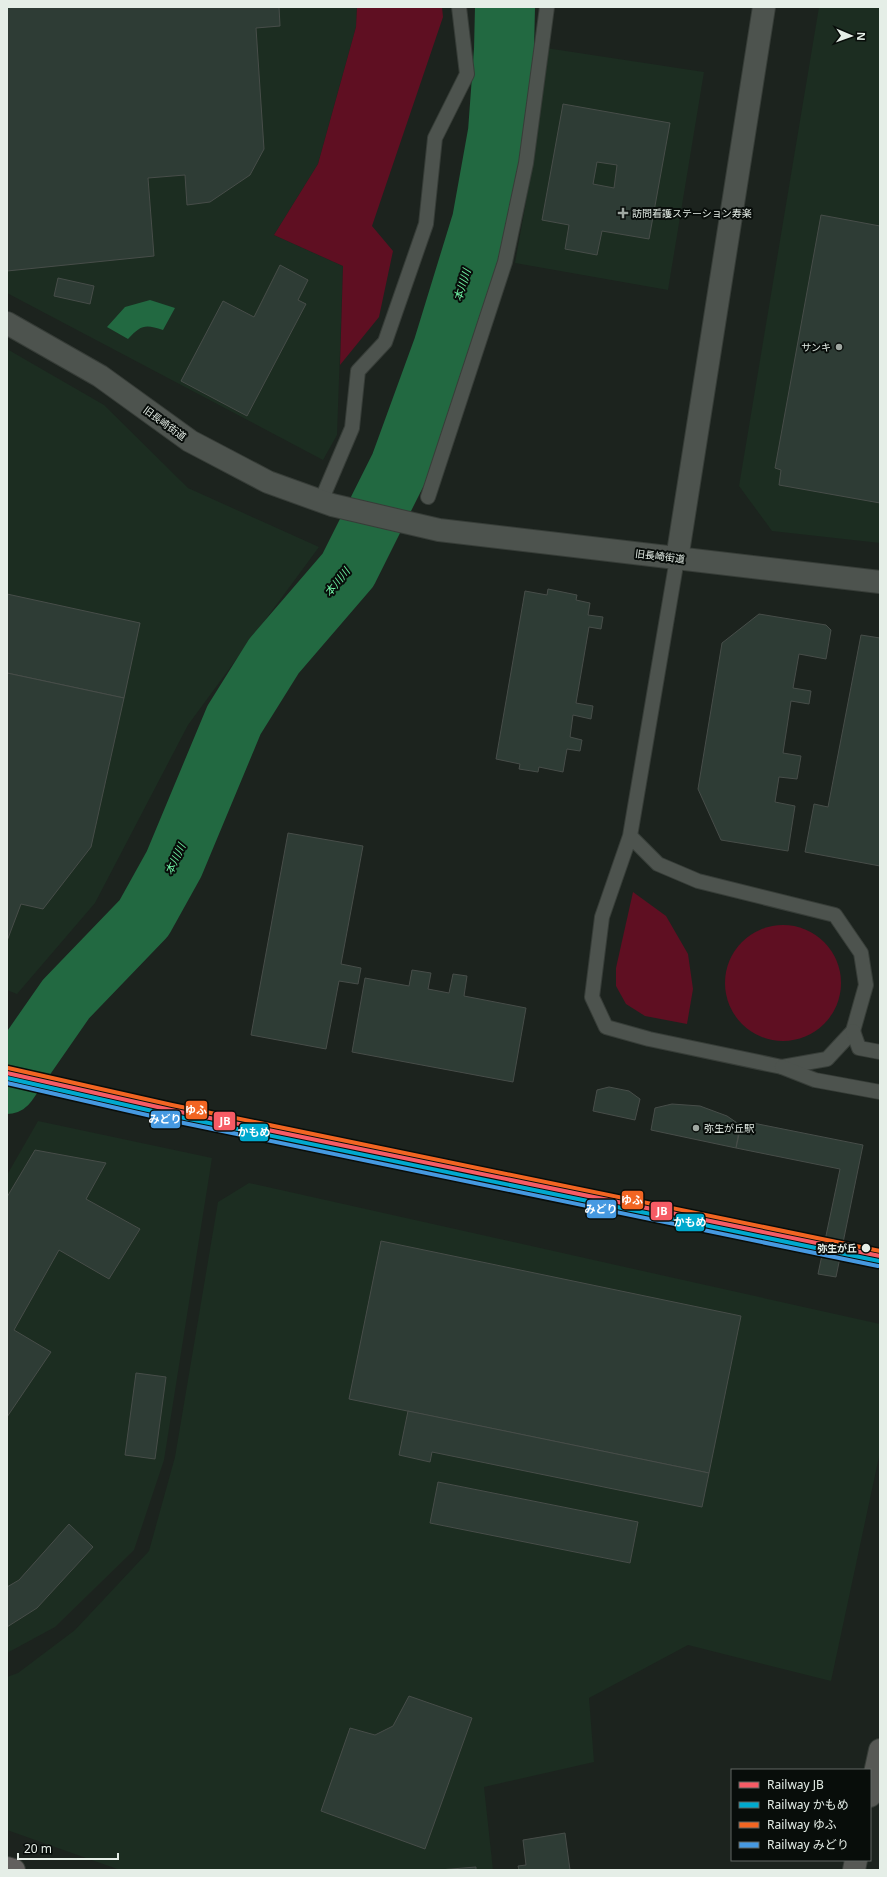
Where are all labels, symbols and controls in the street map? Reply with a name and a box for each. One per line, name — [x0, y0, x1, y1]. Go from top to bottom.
north arrow — [831, 16, 871, 56]
text: N — [854, 32, 869, 41]
place label: 訪問看護ステーション寿楽 — [632, 206, 752, 220]
marker: 訪問看護ステーション寿楽 — [617, 207, 629, 219]
water label: 本川川 — [450, 266, 474, 303]
place label: サンキ — [801, 340, 831, 354]
marker: サンキ — [834, 342, 844, 352]
street label: 旧長崎街道 — [141, 403, 189, 443]
street label: 旧長崎街道 — [634, 546, 686, 566]
water label: 本川川 — [320, 563, 353, 599]
water label: 本川川 — [161, 840, 189, 877]
line badge: ゆふ — [185, 1100, 208, 1120]
text: ゆふ — [185, 1102, 207, 1117]
line badge: みどり — [150, 1110, 181, 1129]
text: みどり — [149, 1111, 182, 1126]
line badge: JB — [213, 1111, 236, 1131]
text: JB — [219, 1113, 230, 1128]
place label: 弥生が丘駅 — [704, 1121, 755, 1135]
line badge: かもめ — [239, 1123, 269, 1142]
marker: 弥生が丘駅 — [691, 1123, 701, 1133]
text: かもめ — [238, 1124, 271, 1139]
line badge: ゆふ — [621, 1190, 644, 1210]
text: ゆふ — [621, 1192, 643, 1207]
line badge: みどり — [586, 1199, 617, 1219]
text: みどり — [585, 1201, 618, 1216]
line badge: JB — [650, 1201, 673, 1221]
text: JB — [656, 1203, 667, 1218]
line badge: かもめ — [675, 1213, 705, 1232]
text: かもめ — [674, 1214, 707, 1229]
place label: 弥生が丘 — [817, 1241, 857, 1255]
marker: 弥生が丘 — [860, 1242, 872, 1254]
legend — [731, 1769, 871, 1861]
text: Railway JB — [767, 1776, 824, 1793]
text: Railway かもめ — [767, 1796, 849, 1813]
text: Railway ゆふ — [767, 1816, 837, 1833]
scale bar — [18, 1835, 118, 1861]
text: Railway みどり — [767, 1836, 849, 1853]
text: 20 m — [24, 1840, 52, 1857]

